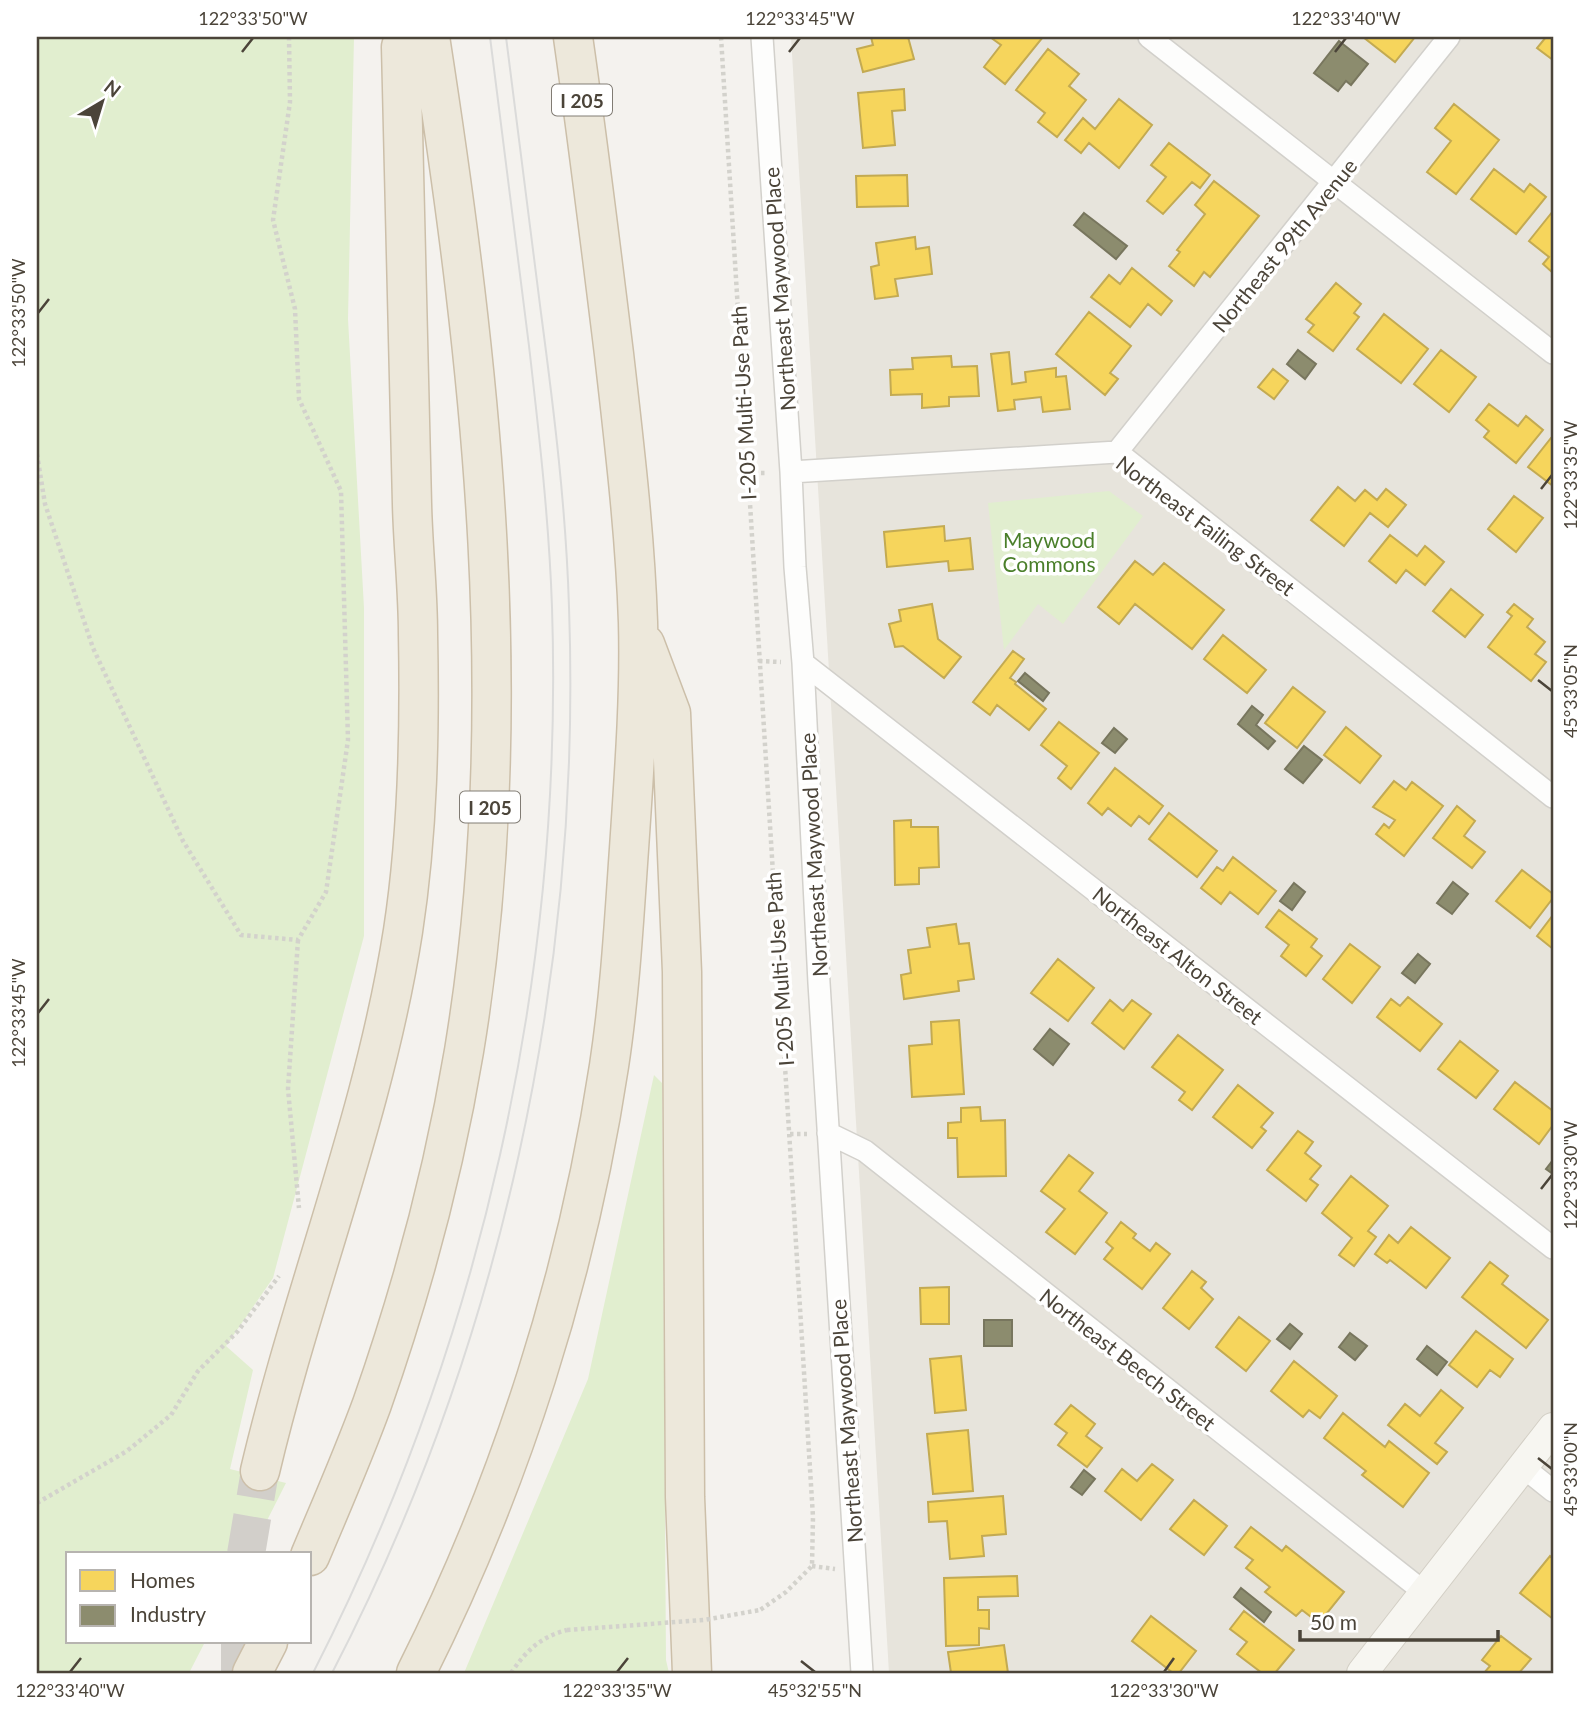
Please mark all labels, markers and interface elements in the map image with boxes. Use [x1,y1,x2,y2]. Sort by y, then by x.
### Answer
text: 122°33'50"W [198,7,308,29]
text: 122°33'45"W [745,7,855,29]
text: 122°33'40"W [1291,7,1401,29]
north arrow [66,66,136,136]
text: N [100,75,126,102]
road number: I 205 [552,85,612,116]
street label: Northeast 99th Avenue [1206,153,1362,337]
street label: Northeast Maywood Place [758,166,800,412]
text: 122°33'50"W [7,258,29,368]
street label: I-205 Multi-Use Path [725,305,761,501]
text: 122°33'35"W [1559,420,1581,530]
street label: Northeast Failing Street [1112,450,1301,601]
park label: Maywood Commons [1003,527,1096,576]
text: 45°33'05"N [1559,644,1581,738]
street label: Northeast Maywood Place [794,732,832,978]
road number: I 205 [460,792,520,822]
street label: I-205 Multi-Use Path [760,871,798,1067]
street label: Northeast Alton Street [1088,881,1268,1029]
text: 122°33'45"W [7,958,29,1068]
text: 122°33'30"W [1559,1120,1581,1230]
street label: Northeast Beech Street [1035,1283,1221,1436]
street label: Northeast Maywood Place [825,1298,867,1544]
text: 45°33'00"N [1559,1422,1581,1516]
legend [66,1552,312,1644]
text: Homes [130,1567,195,1592]
scale bar [1300,1598,1497,1642]
text: Industry [130,1601,206,1626]
text: 50 m [1310,1609,1357,1634]
text: 122°33'40"W [15,1679,125,1701]
text: 122°33'35"W [562,1679,672,1701]
text: 45°32'55"N [768,1679,862,1701]
text: 122°33'30"W [1109,1679,1219,1701]

